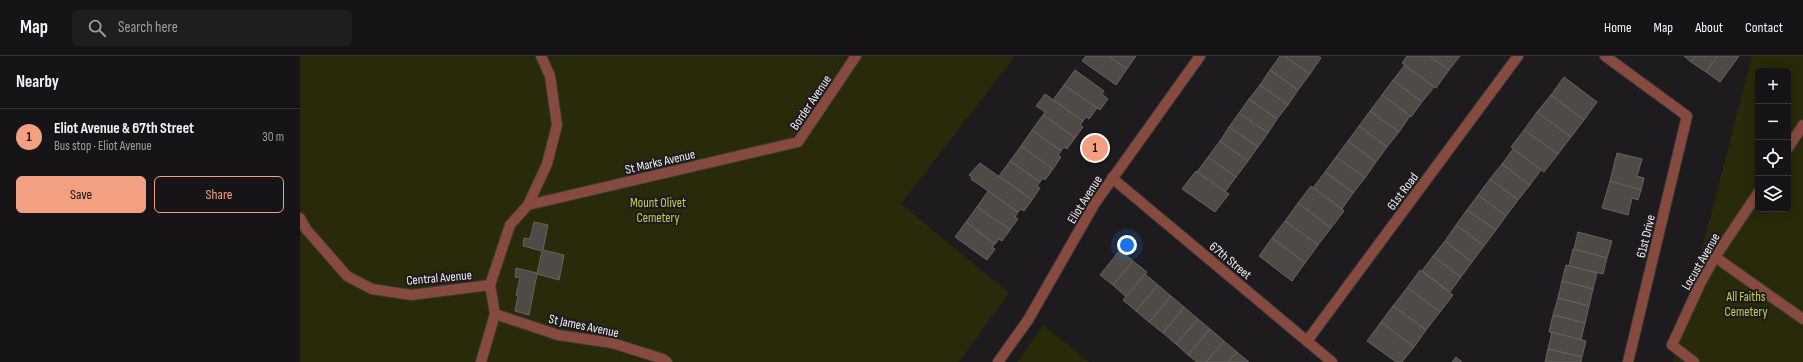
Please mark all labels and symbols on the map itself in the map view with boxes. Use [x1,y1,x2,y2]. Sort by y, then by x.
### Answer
street label: Border Avenue [787,72,835,133]
pin: 1 [1082,133,1108,163]
street label: St Marks Avenue [624,146,697,178]
street label: 61st Road [1384,170,1422,213]
street label: Eliot Avenue [1064,173,1106,227]
park label: Mount Olivet Cemetery [630,195,686,226]
street label: 61st Drive [1633,213,1659,259]
street label: Locust Avenue [1678,230,1724,293]
your location [1117,235,1137,255]
street label: 67th Street [1206,239,1255,283]
street label: Central Avenue [406,267,473,289]
park label: All Faiths Cemetery [1725,289,1767,320]
street label: St James Avenue [547,311,620,341]

